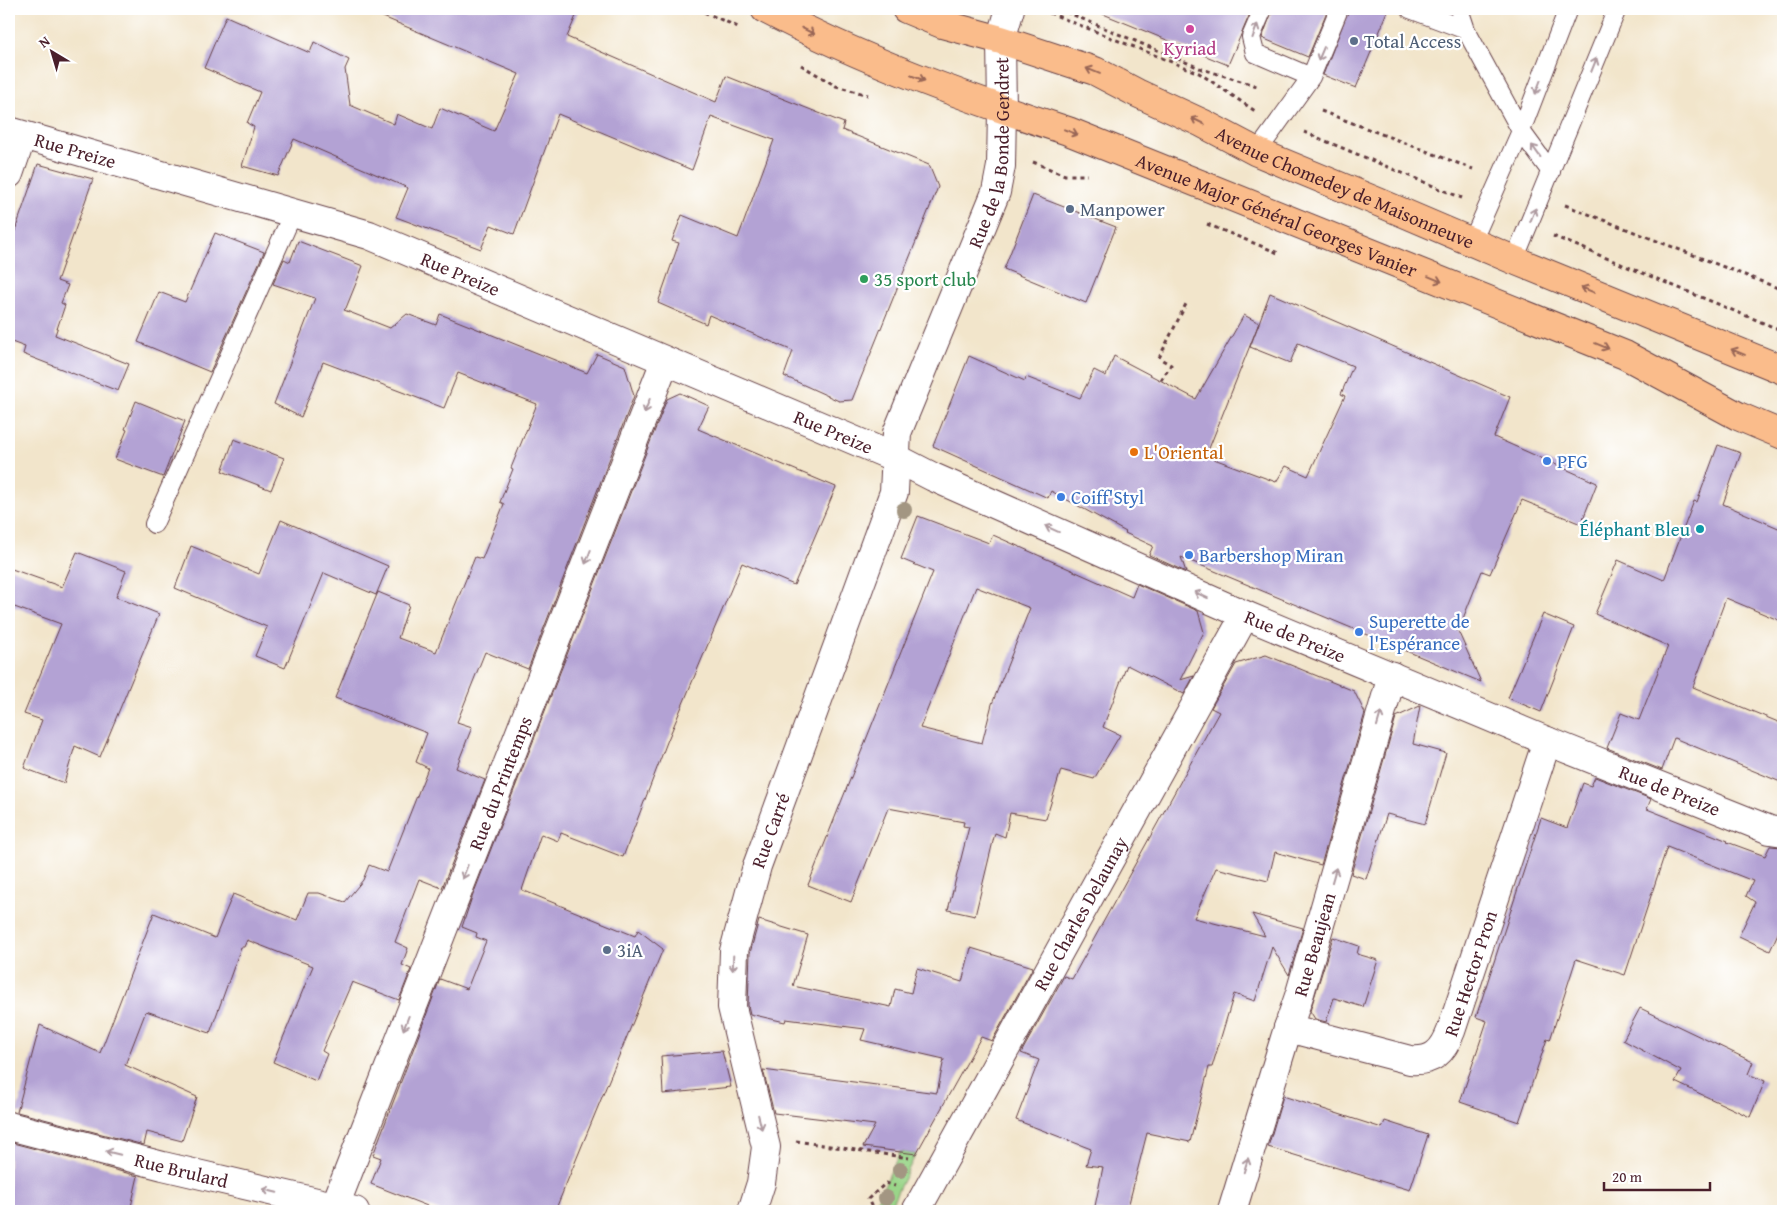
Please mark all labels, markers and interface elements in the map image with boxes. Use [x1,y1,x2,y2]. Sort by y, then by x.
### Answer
marker: Kyriad [1184,23,1196,35]
one-way arrow [1250,23,1260,39]
one-way arrow [800,27,815,36]
place label: Total Access [1364,27,1461,55]
north arrow [28,28,78,78]
text: N [34,31,54,53]
place label: Kyriad [1164,34,1217,62]
marker: Total Access [1348,35,1360,47]
one-way arrow [1315,46,1325,61]
street label: Rue de la Bonde Gendret [961,57,1016,252]
one-way arrow [1590,58,1600,73]
one-way arrow [1086,66,1101,75]
one-way arrow [910,74,925,83]
one-way arrow [1532,79,1542,94]
one-way arrow [1191,116,1206,125]
street label: Avenue Chomedey de Maisonneuve [1211,119,1479,255]
street label: Rue Preize [31,125,119,175]
one-way arrow [1063,128,1078,137]
one-way arrow [1531,144,1541,158]
street label: Avenue Major Général Georges Vanier [1132,146,1422,284]
place label: Manpower [1080,195,1165,223]
marker: Manpower [1064,203,1076,215]
one-way arrow [1530,208,1539,223]
street label: Rue Preize [416,245,504,303]
place label: 35 sport club [874,265,976,293]
marker: 35 sport club [858,273,870,285]
one-way arrow [1427,275,1442,284]
one-way arrow [1581,285,1596,295]
one-way arrow [1594,342,1609,351]
one-way arrow [1731,346,1746,356]
one-way arrow [642,398,652,413]
street label: Rue Preize [789,402,877,461]
place label: L'Oriental [1144,438,1223,466]
marker: L'Oriental [1128,446,1140,458]
place label: PFG [1557,447,1588,475]
marker: PFG [1541,455,1553,467]
place label: Coiff'Styl [1071,483,1144,511]
marker: Coiff'Styl [1055,491,1067,503]
place label: Éléphant Bleu [1579,515,1691,543]
marker: Éléphant Bleu [1694,523,1706,535]
one-way arrow [1045,524,1060,534]
place label: Barbershop Miran [1199,541,1344,569]
one-way arrow [583,549,592,564]
marker: Barbershop Miran [1183,549,1195,561]
one-way arrow [1194,589,1209,599]
street label: Rue de Preize [1240,602,1350,669]
place label: Superette de l'Espérance [1369,607,1470,657]
marker: Superette de l'Espérance [1353,626,1365,638]
one-way arrow [1374,711,1384,727]
street label: Rue du Printemps [461,712,539,854]
street label: Rue de Preize [1615,757,1725,823]
street label: Rue Carré [743,789,797,872]
street label: Rue Charles Delaunay [1026,831,1134,996]
one-way arrow [460,864,469,879]
one-way arrow [1330,868,1339,884]
street label: Rue Beaujean [1286,889,1343,1000]
street label: Rue Hector Pron [1436,907,1504,1040]
place label: 3iA [617,936,643,964]
marker: 3iA [601,944,613,956]
one-way arrow [729,954,738,970]
one-way arrow [401,1015,410,1030]
one-way arrow [756,1113,765,1129]
street label: Rue Brulard [132,1145,232,1195]
one-way arrow [105,1147,121,1157]
one-way arrow [1242,1157,1252,1173]
scale bar [1604,1160,1711,1192]
text: 20 m [1612,1166,1643,1187]
one-way arrow [263,1186,279,1195]

